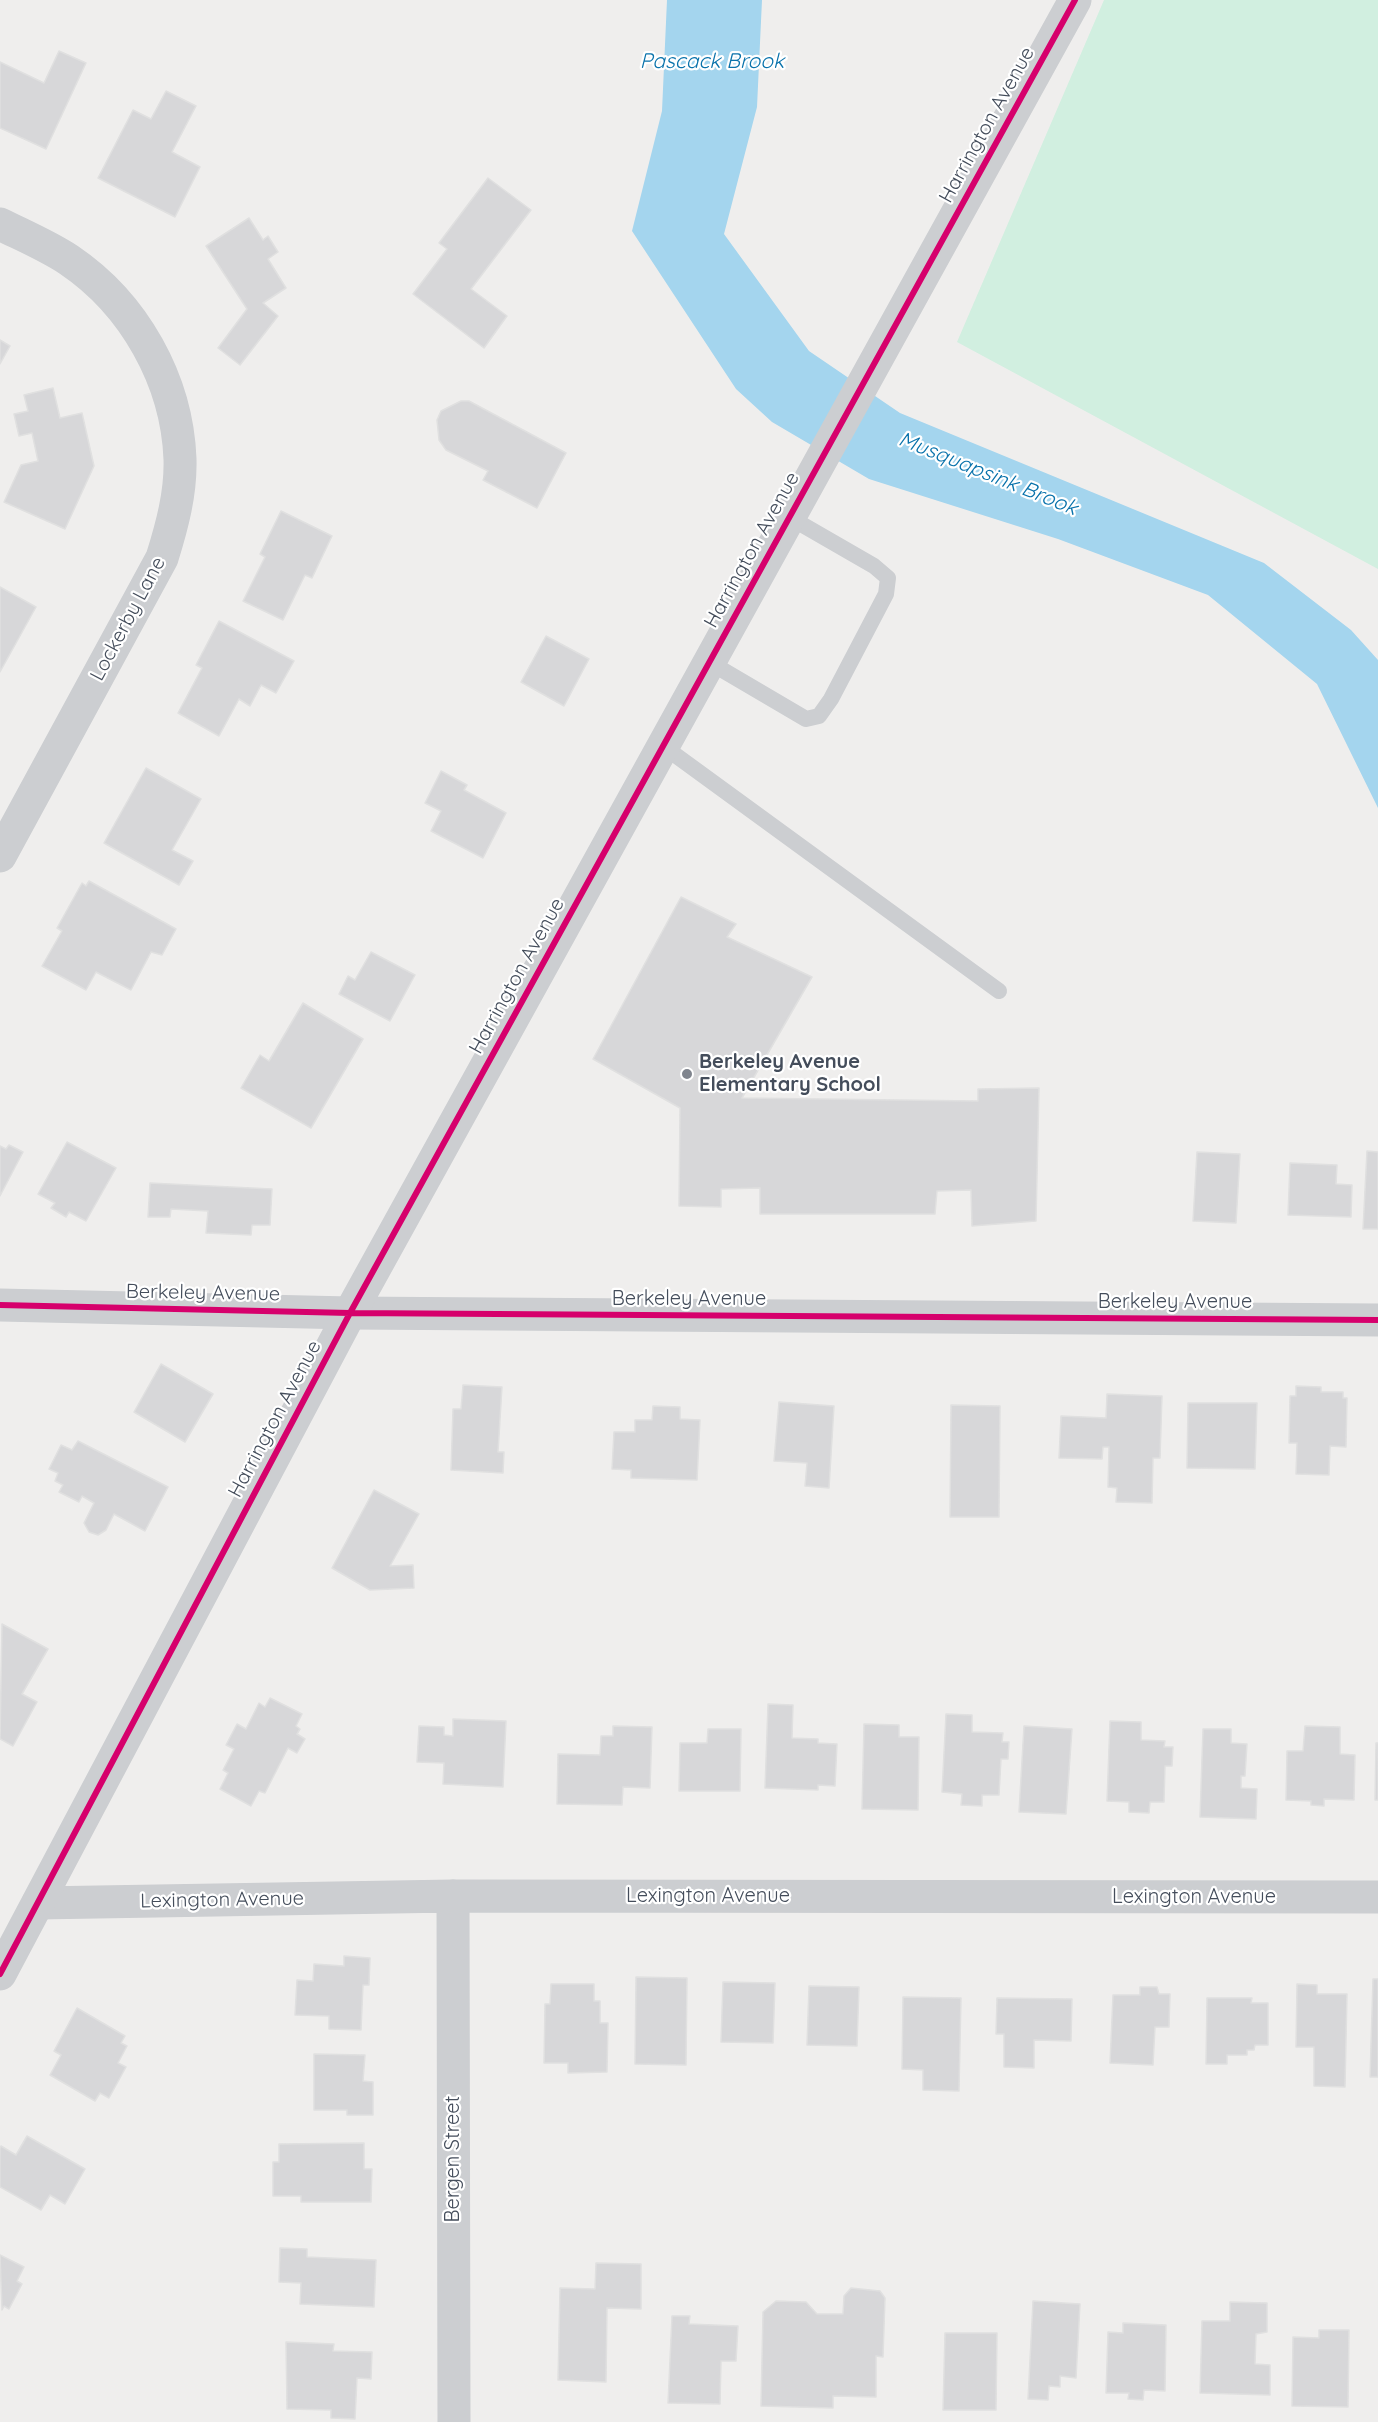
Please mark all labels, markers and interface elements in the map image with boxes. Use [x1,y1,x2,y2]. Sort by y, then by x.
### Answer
street label: Harrington Avenue [934,43,1040,207]
water label: Pascack Brook [640,49,784,75]
water label: Musquapsink Brook [895,427,1081,521]
street label: Harrington Avenue [699,468,805,632]
street label: Lockerby Lane [85,553,171,685]
street label: Harrington Avenue [464,894,570,1058]
place label: Berkeley Avenue Elementary School [699,1050,881,1097]
marker: Berkeley Avenue Elementary School [680,1067,694,1081]
street label: Berkeley Avenue [126,1280,280,1306]
street label: Berkeley Avenue [612,1287,766,1311]
street label: Berkeley Avenue [1098,1290,1252,1314]
street label: Harrington Avenue [223,1336,327,1502]
street label: Lexington Avenue [626,1884,790,1908]
street label: Lexington Avenue [1112,1885,1276,1909]
street label: Lexington Avenue [140,1887,304,1913]
street label: Bergen Street [441,2096,465,2222]

